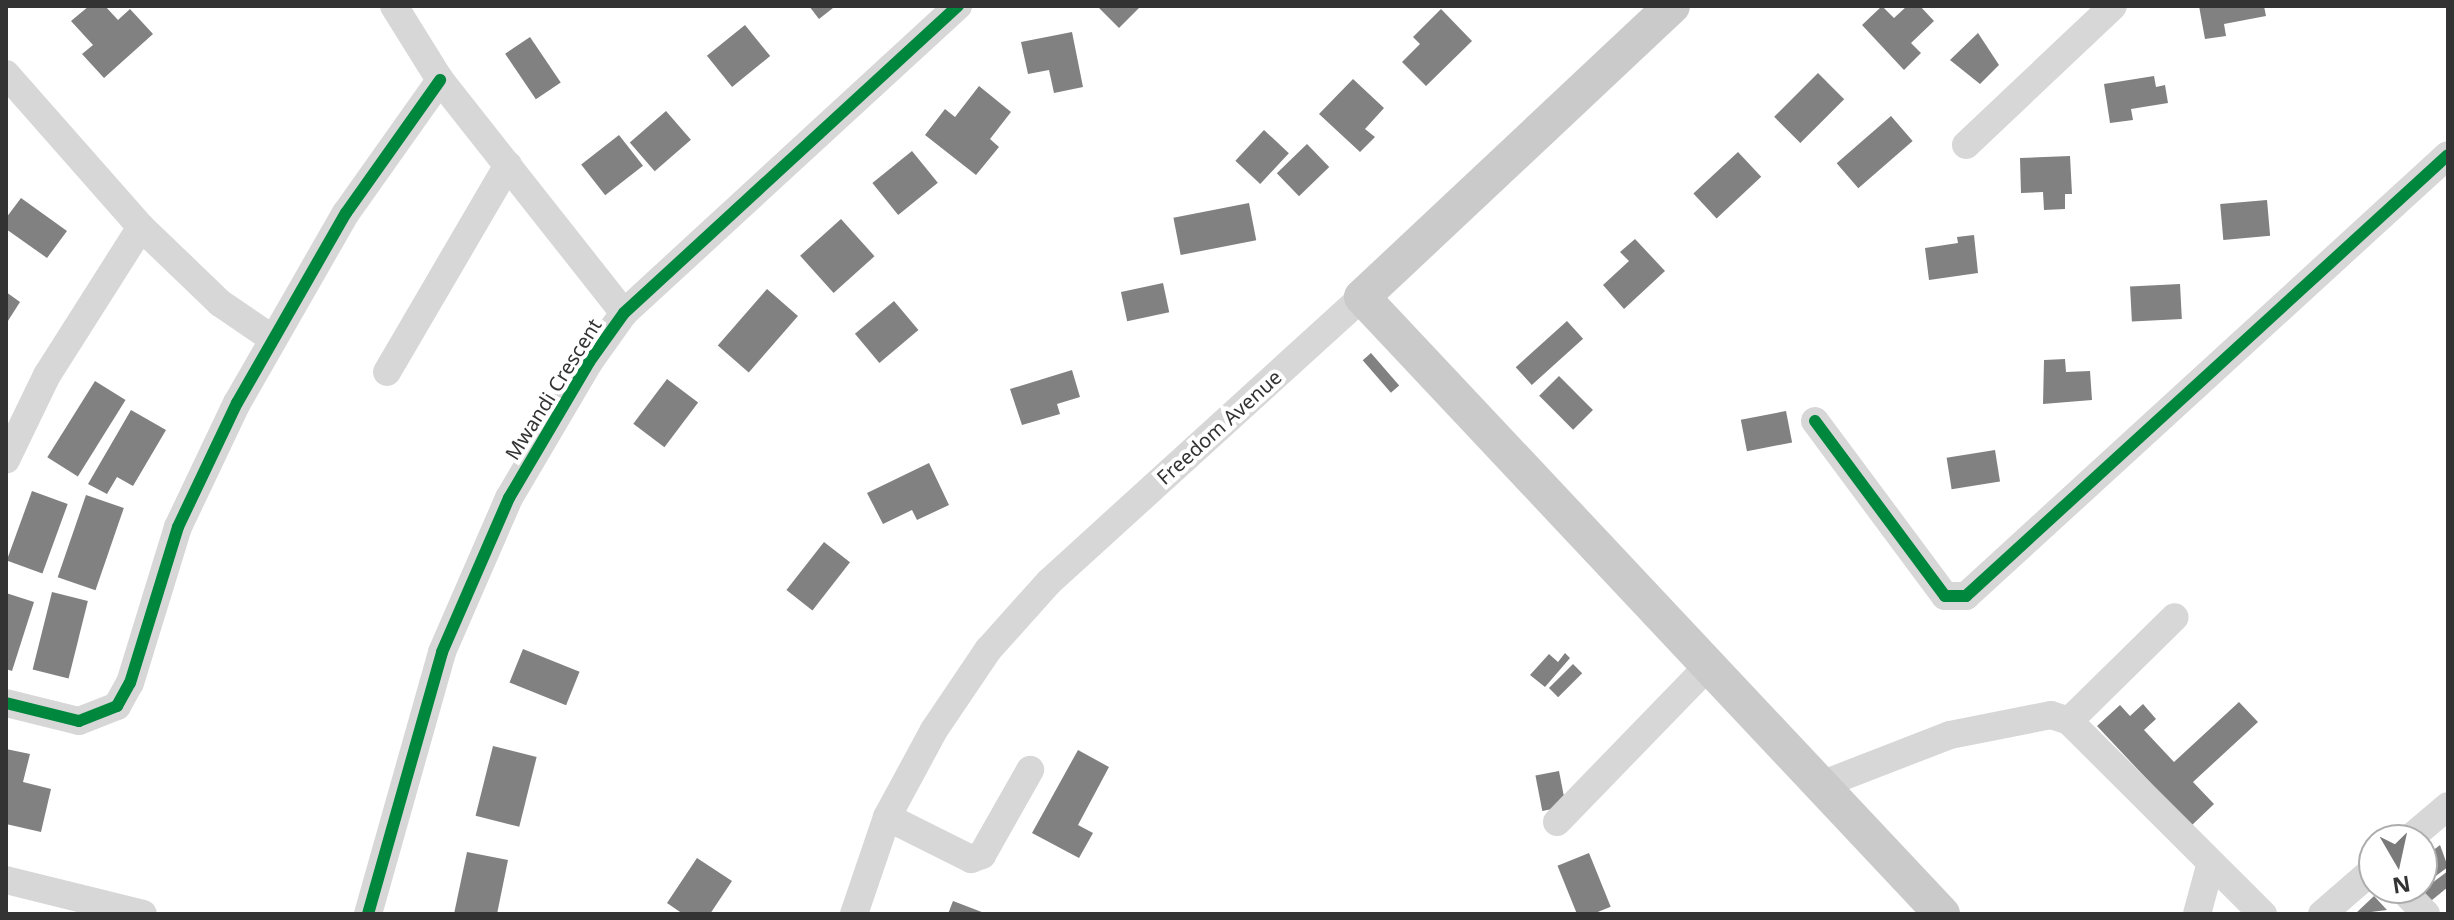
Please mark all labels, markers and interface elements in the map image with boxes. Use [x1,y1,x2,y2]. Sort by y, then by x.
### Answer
street label: Mwandi Crescent [500,314,606,464]
street label: Freedom Avenue [1152,365,1286,489]
north arrow [2358,824,2438,904]
text: N [2390,870,2413,902]

